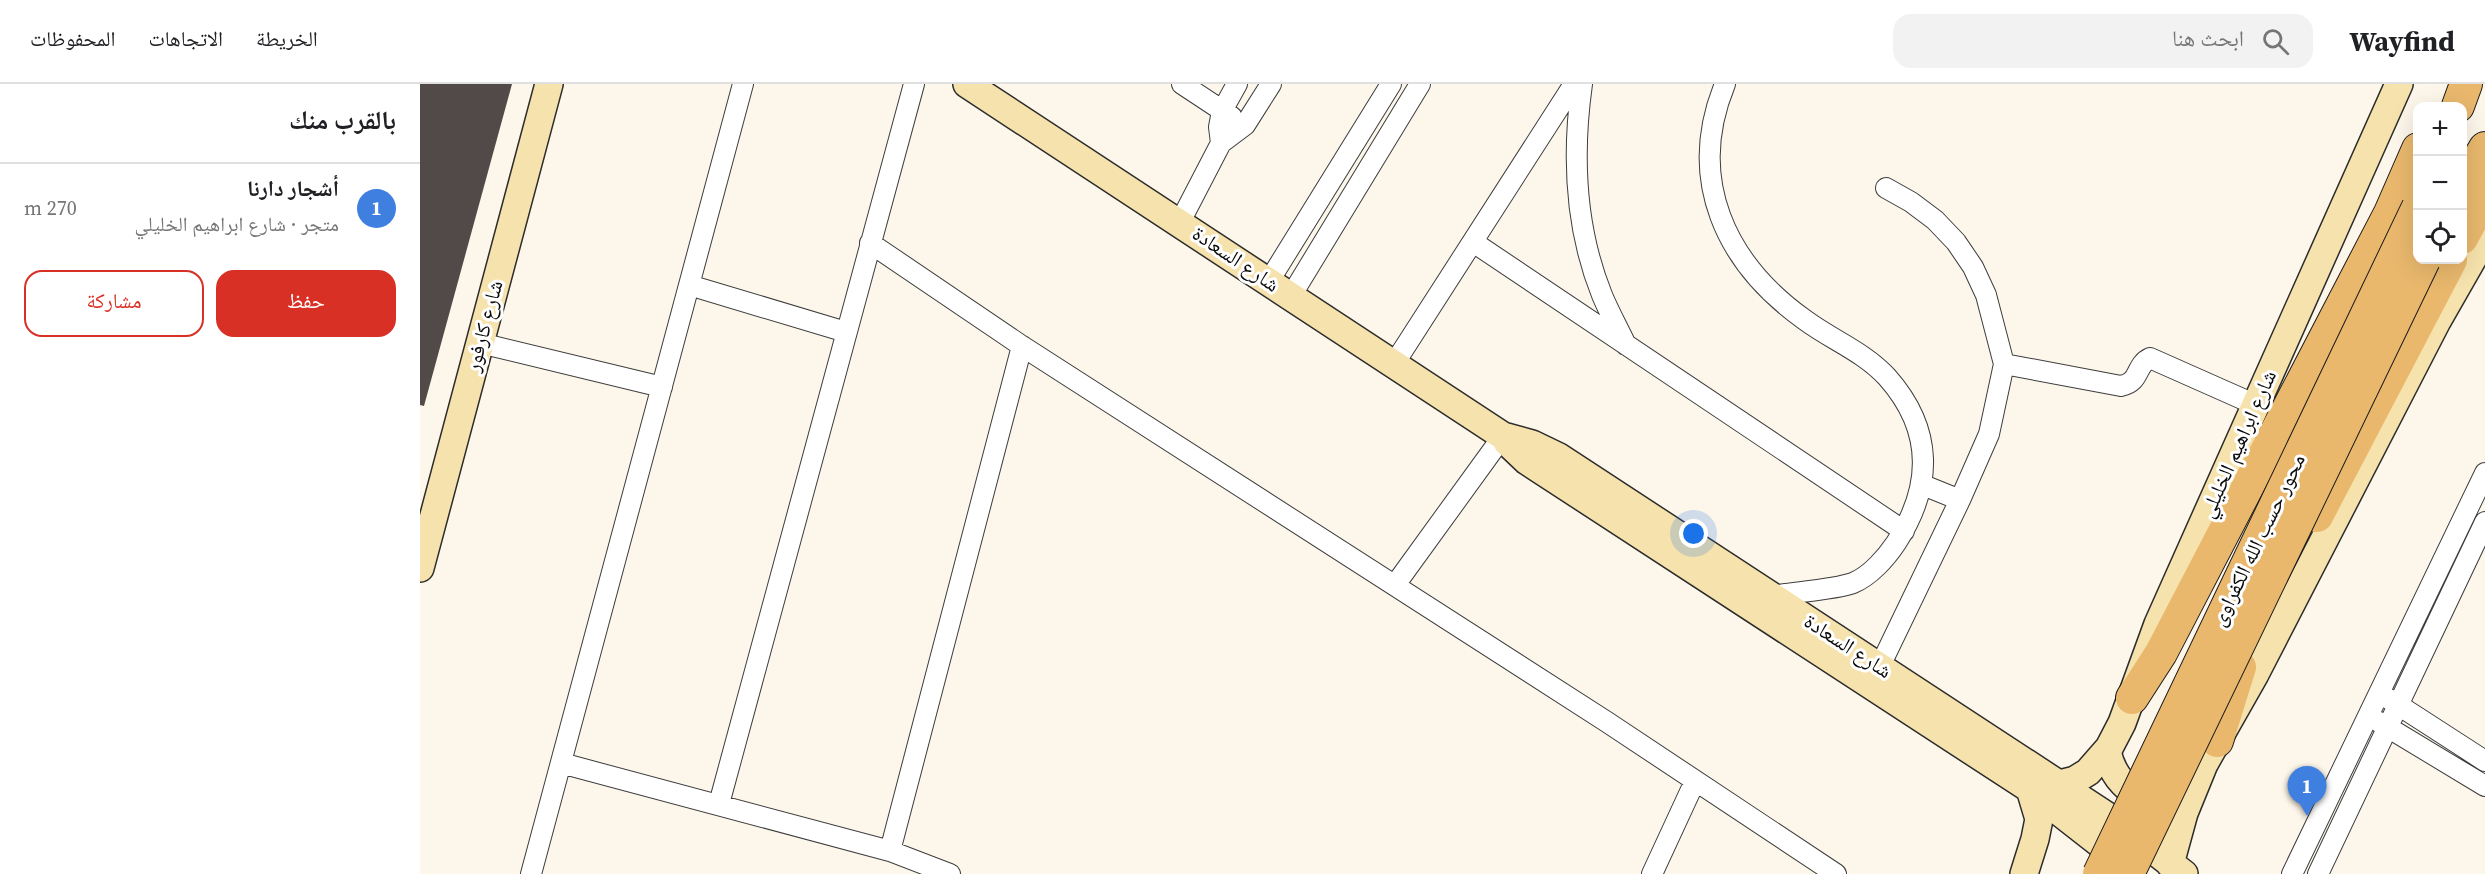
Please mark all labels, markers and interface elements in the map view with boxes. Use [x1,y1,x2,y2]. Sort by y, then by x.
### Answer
search box [1893,14,2313,68]
text: Wayfind [2349,22,2455,60]
text: ابحث هنا [2172,23,2244,53]
text: المحفوظات [30,24,115,53]
text: الاتجاهات [148,24,223,53]
text: الخريطة [256,24,318,53]
icon: search [2259,25,2292,58]
text: بالقرب منك [289,102,396,138]
map controls [2413,102,2467,264]
button: + [2413,102,2467,156]
button: − [2413,156,2467,210]
text: أشجار دارنا [247,173,339,203]
text: 270 m [24,194,77,222]
text: 1 [371,194,382,222]
text: متجر · شارع ابراهيم الخليلي [135,210,339,238]
button: locate [2413,210,2467,264]
street label: شارع السعادة [1187,219,1286,298]
button: مشاركة [24,270,204,337]
button: حفظ [216,270,396,337]
street label: شارع كارفور [457,277,510,376]
street label: شارع ابراهيم الخليلي [2192,365,2285,523]
street label: محور حسب الله الكفراوى [2203,449,2312,631]
your location [1679,519,1708,548]
street label: شارع السعادة [1799,606,1898,685]
pin: 1 [2288,766,2326,816]

